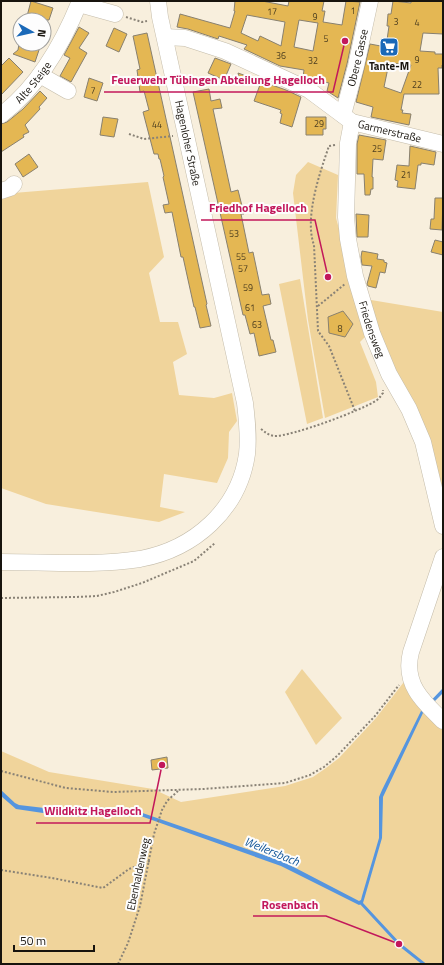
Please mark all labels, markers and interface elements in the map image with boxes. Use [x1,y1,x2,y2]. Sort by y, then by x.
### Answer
house number: 1 [350,4,356,17]
house number: 17 [267,5,277,18]
house number: 9 [312,10,318,23]
north arrow [12,12,52,52]
house number: 3 [393,15,399,28]
house number: 4 [414,16,420,29]
street label: Obere Gasse [343,27,372,88]
text: N [33,29,50,38]
house number: 5 [323,32,329,45]
supermarket icon: Tante-M [378,36,400,58]
house number: 36 [276,49,286,62]
house number: 9 [414,53,420,66]
house number: 32 [308,54,318,67]
street label: Alte Steige [11,58,55,107]
place label: Tante-M [369,58,409,74]
callout: Feuerwehr Tübingen Abteilung Hagelloch [104,68,333,92]
text: Feuerwehr Tübingen Abteilung Hagelloch [111,70,325,89]
house number: 22 [412,78,422,91]
house number: 7 [90,84,96,97]
street label: Hagenloher Straße [171,99,205,188]
street label: Garmerstraße [356,116,423,147]
house number: 29 [314,117,324,130]
house number: 44 [152,118,162,131]
house number: 25 [372,142,382,155]
house number: 21 [401,168,411,181]
callout: Friedhof Hagelloch [201,196,315,220]
text: Friedhof Hagelloch [209,198,307,217]
house number: 53 [229,227,239,240]
house number: 55 [236,250,246,263]
house number: 57 [238,262,248,275]
house number: 59 [243,281,253,294]
street label: Friedensweg [355,299,389,360]
house number: 61 [245,301,255,314]
house number: 63 [252,318,262,331]
house number: 8 [337,322,343,335]
callout: Wildkitz Hagelloch [36,799,150,823]
text: Wildkitz Hagelloch [44,801,142,820]
water label: Weilersbach [242,831,303,871]
street label: Ebenhaldenweg [122,836,154,912]
callout: Rosenbach [253,892,326,916]
text: Rosenbach [262,895,318,914]
scale bar [14,927,94,953]
text: 50 m [20,931,46,950]

